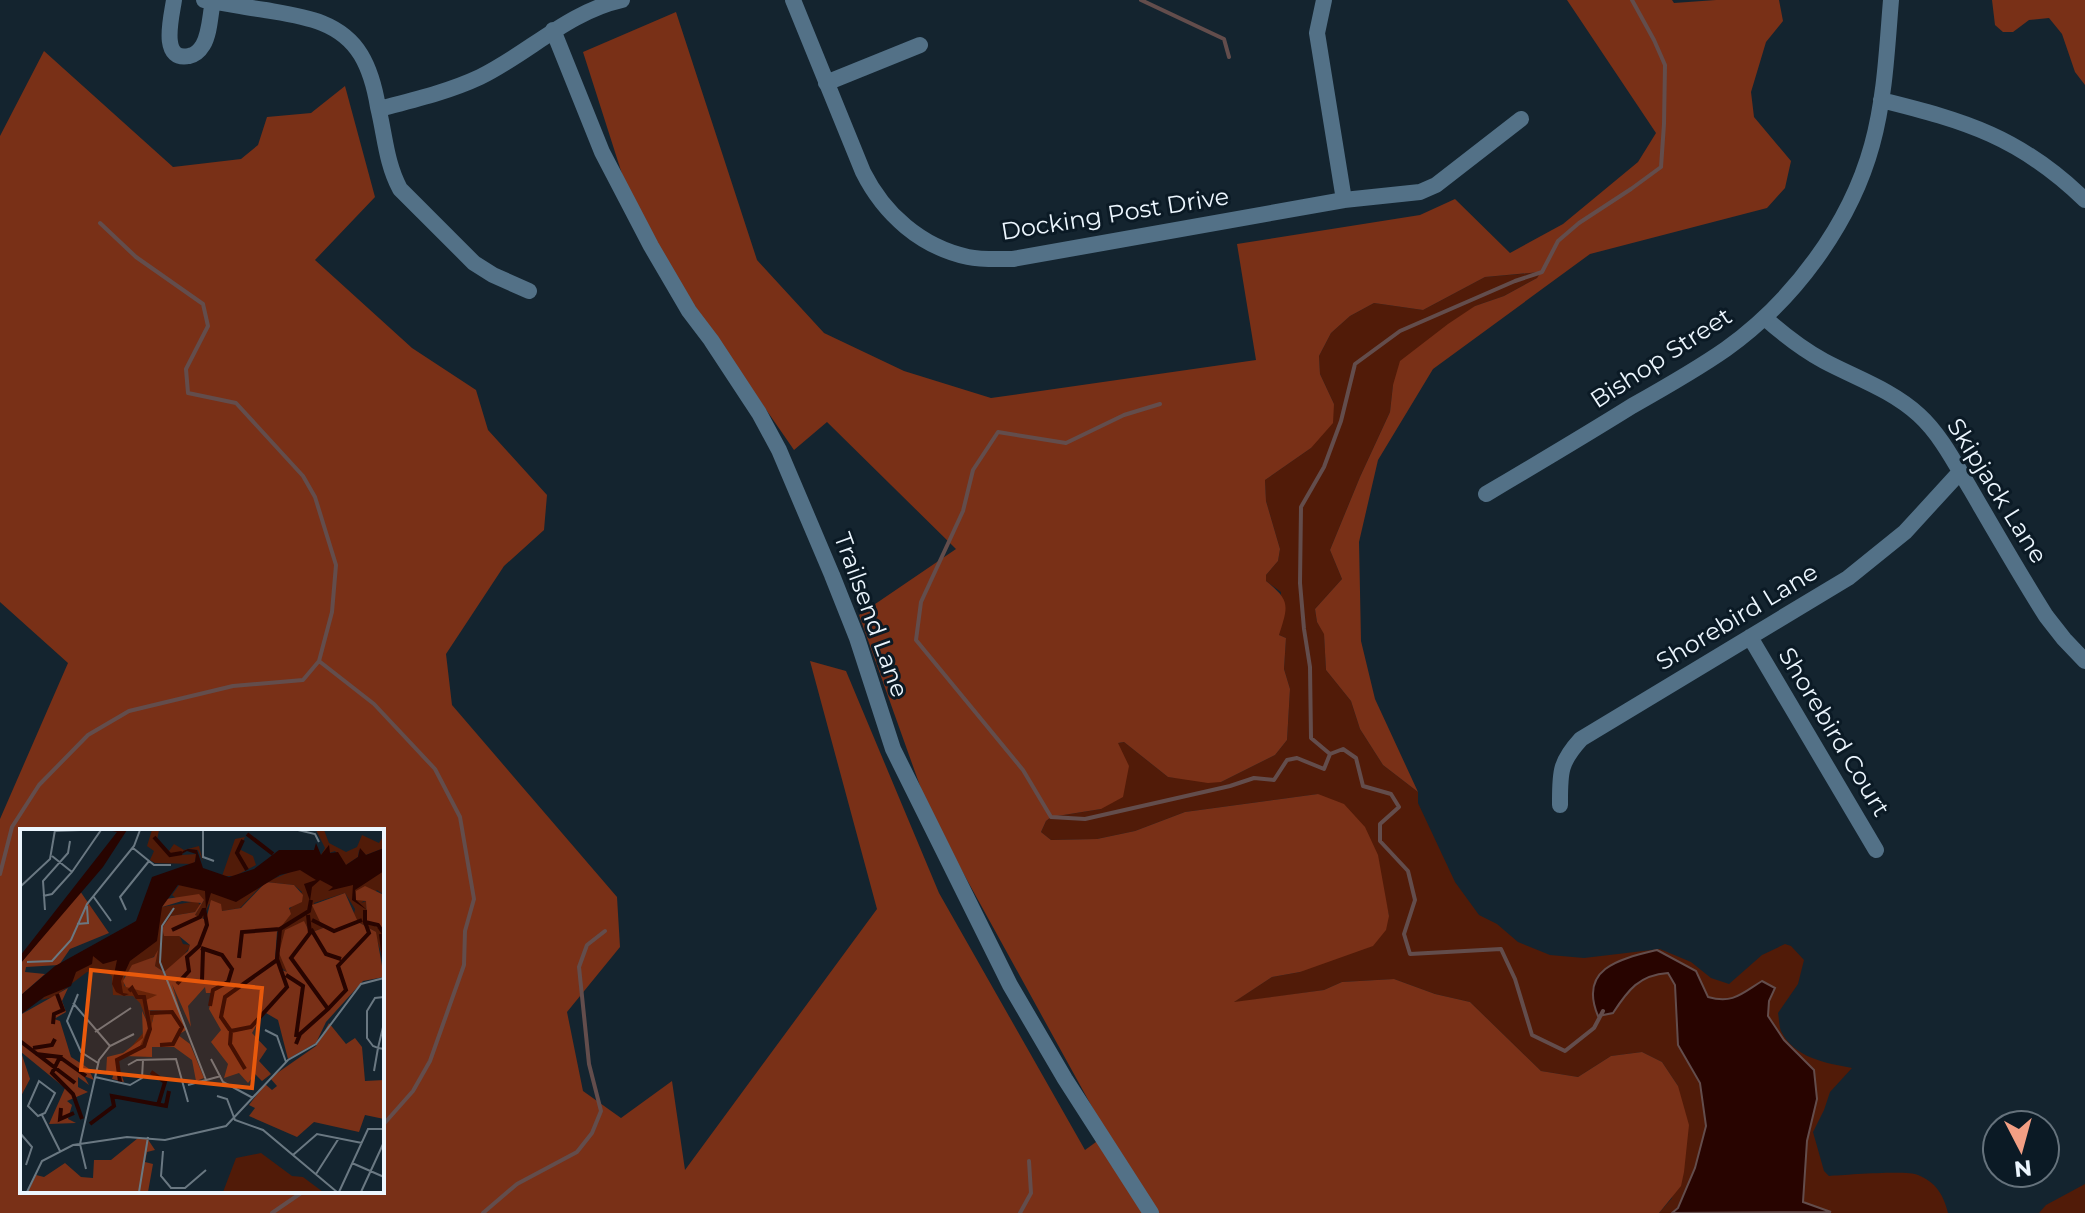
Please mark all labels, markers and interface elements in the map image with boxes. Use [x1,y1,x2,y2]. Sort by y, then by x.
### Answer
street label: Docking Post Drive [999,181,1231,246]
street label: Bishop Street [1585,301,1737,414]
street label: Skipjack Lane [1941,413,2054,569]
street label: Trailsend Lane [828,529,915,701]
street label: Shorebird Lane [1651,557,1823,676]
street label: Shorebird Court [1773,642,1896,822]
inset map [20,829,384,1193]
north arrow [1981,1109,2061,1189]
text: N [2013,1154,2033,1183]

